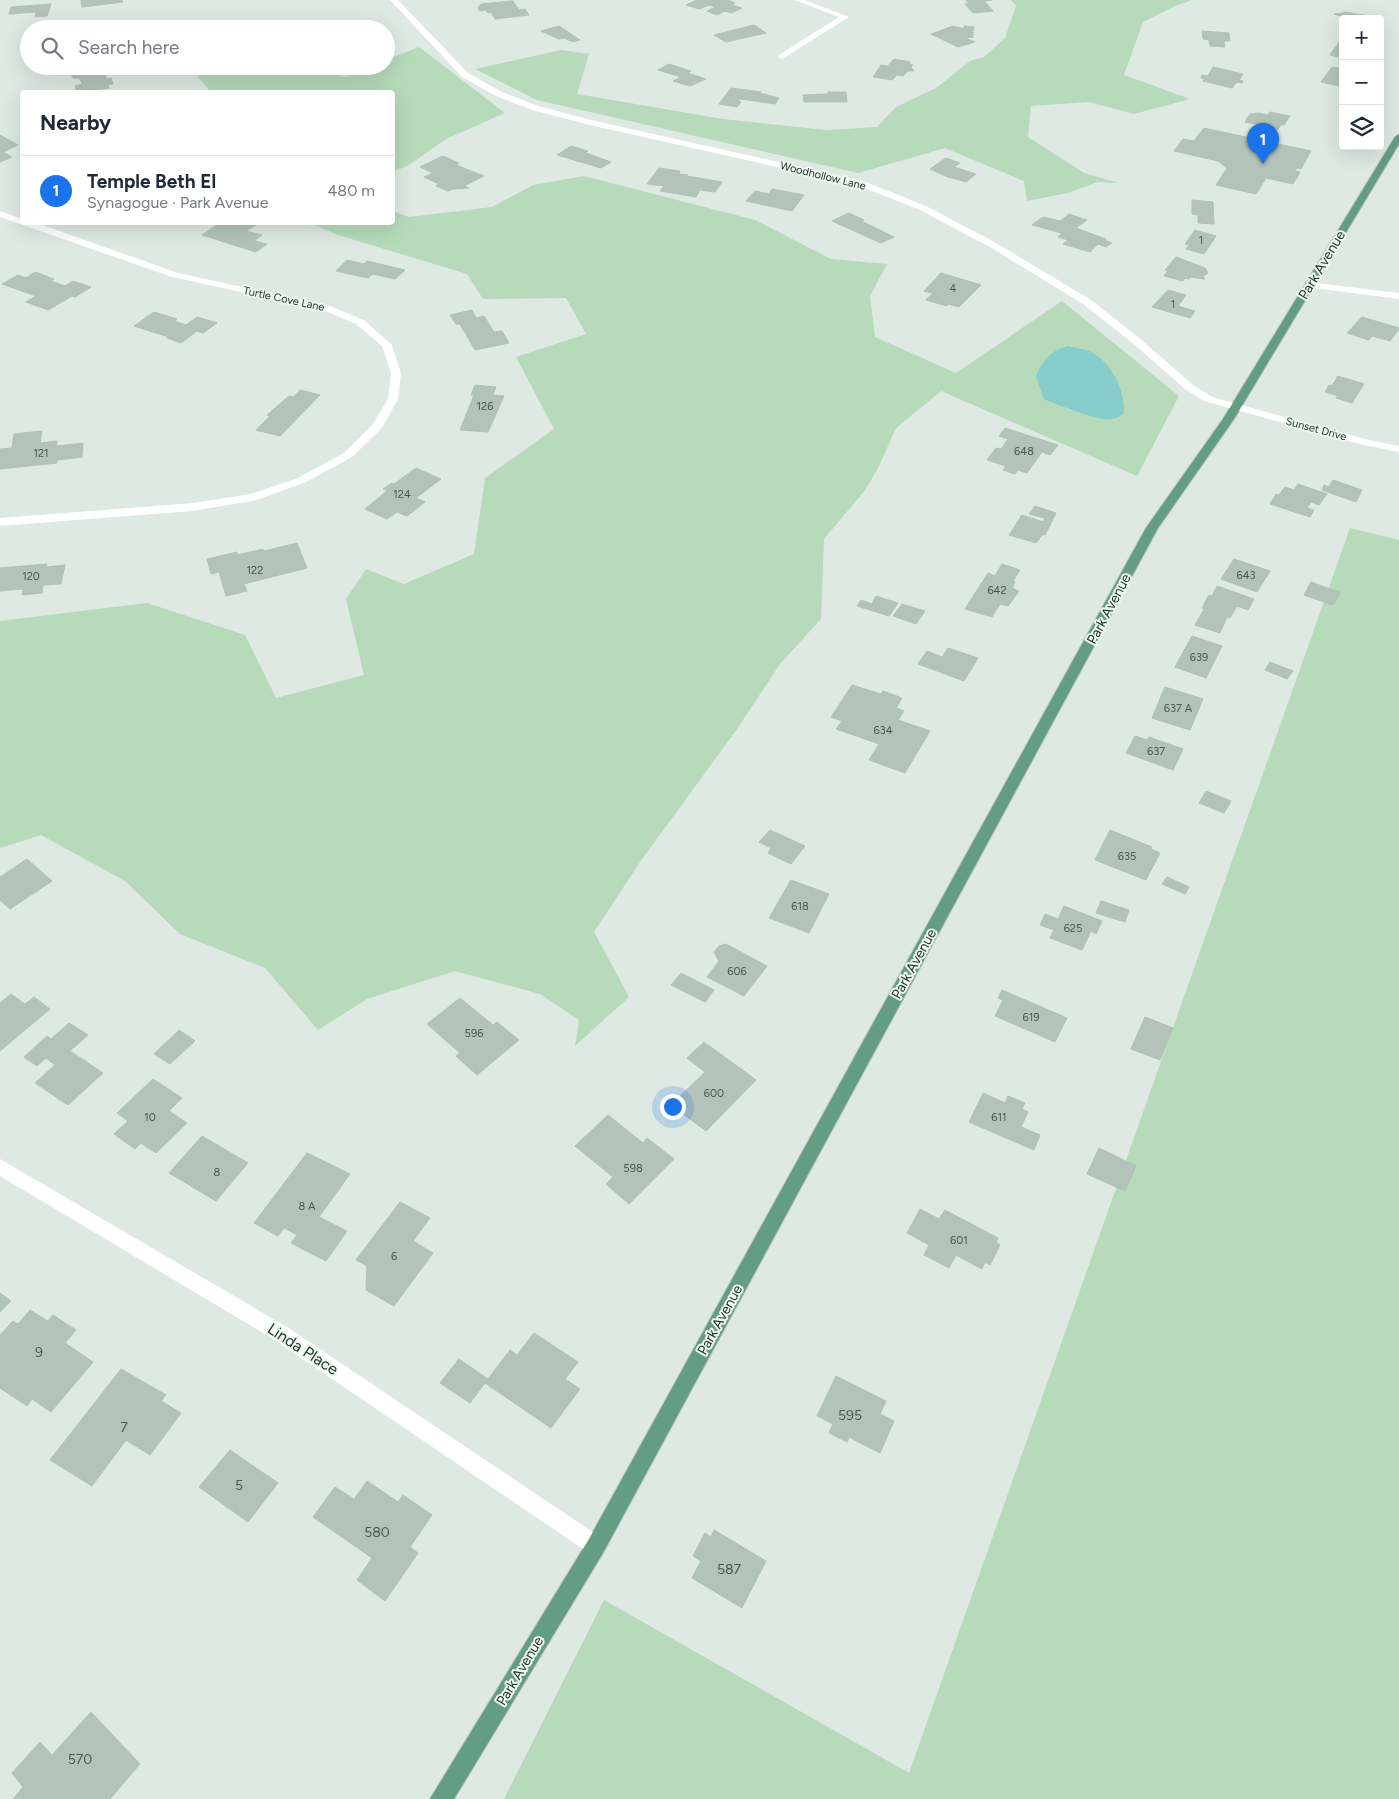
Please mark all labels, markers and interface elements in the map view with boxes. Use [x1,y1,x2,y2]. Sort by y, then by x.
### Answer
map controls [1339,15,1384,150]
button: + [1339,15,1384,60]
search box [20,20,395,75]
icon: search [38,34,66,62]
text: Search here [78,36,180,59]
button: − [1339,60,1384,105]
button: layers [1339,105,1384,150]
text: Nearby [40,110,111,135]
pin: 1 [1247,123,1279,164]
street label: Woodhollow Lane [779,159,867,193]
text: Temple Beth El [87,170,216,193]
text: 1 [53,181,59,200]
text: 480 m [327,181,375,200]
text: Synagogue · Park Avenue [87,193,269,212]
street label: Park Avenue [1295,227,1349,303]
house number: 1 [1199,234,1203,247]
house number: 4 [950,282,957,295]
street label: Turtle Cove Lane [242,284,326,314]
house number: 1 [1171,298,1175,311]
house number: 126 [477,400,493,413]
street label: Sunset Drive [1284,415,1348,443]
house number: 648 [1014,445,1034,458]
house number: 121 [33,447,49,460]
house number: 124 [393,488,411,501]
house number: 122 [247,564,263,577]
house number: 643 [1236,569,1256,582]
house number: 120 [22,570,40,583]
street label: Park Avenue [1083,571,1135,647]
house number: 642 [987,584,1007,597]
house number: 639 [1190,651,1208,664]
house number: 637 A [1164,702,1193,715]
house number: 634 [873,724,893,737]
house number: 637 [1147,745,1165,758]
house number: 635 [1118,850,1136,863]
house number: 618 [791,900,809,913]
house number: 625 [1064,922,1082,935]
street label: Park Avenue [888,926,940,1002]
house number: 606 [727,965,747,978]
house number: 619 [1023,1011,1040,1024]
house number: 596 [465,1027,483,1040]
house number: 600 [704,1087,724,1100]
your location [660,1094,686,1120]
house number: 10 [144,1111,156,1124]
house number: 611 [991,1111,1007,1124]
house number: 598 [623,1162,643,1175]
house number: 8 [214,1166,221,1179]
house number: 8 A [299,1200,316,1213]
house number: 601 [950,1234,968,1247]
house number: 6 [391,1250,397,1263]
street label: Park Avenue [694,1282,746,1358]
street label: Linda Place [264,1319,342,1379]
house number: 9 [35,1344,43,1361]
house number: 595 [838,1407,862,1424]
house number: 7 [120,1419,128,1436]
house number: 5 [235,1477,243,1494]
house number: 580 [364,1524,390,1541]
house number: 587 [717,1561,742,1578]
street label: Park Avenue [493,1633,547,1709]
house number: 570 [68,1751,92,1768]

